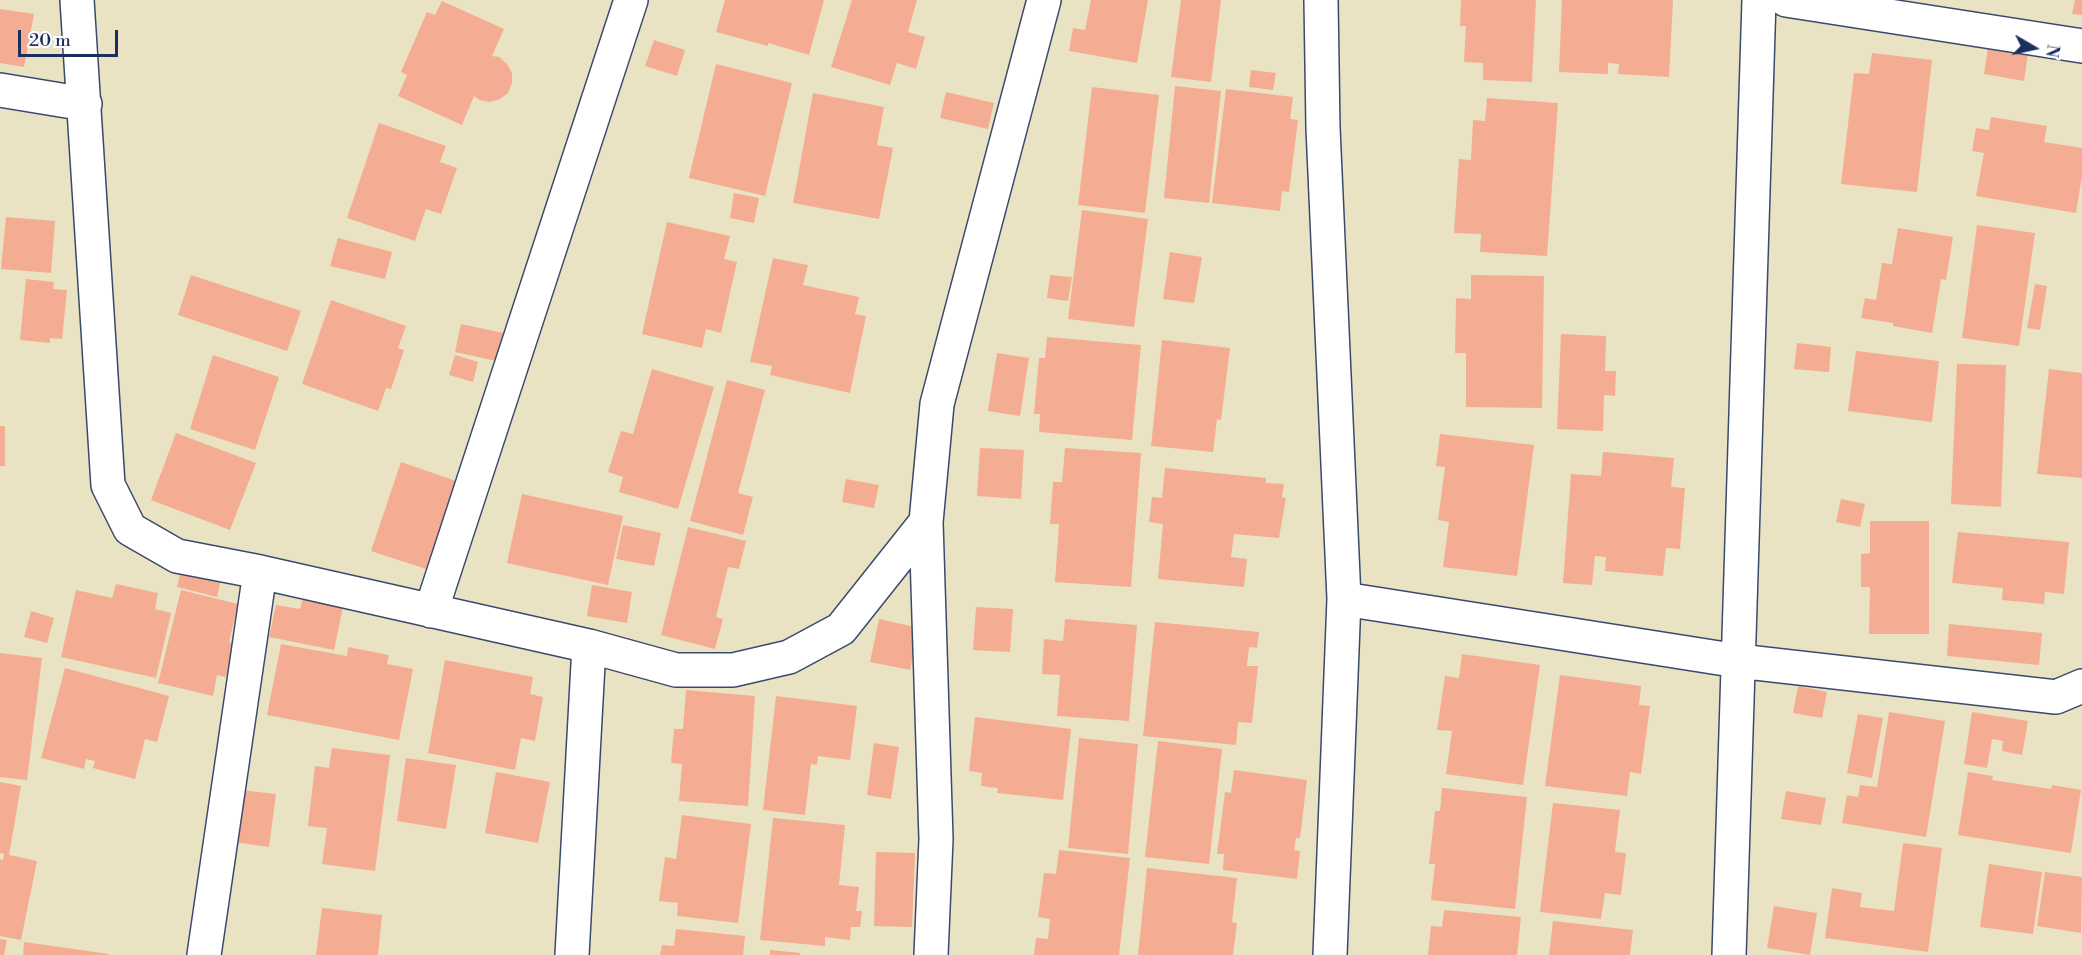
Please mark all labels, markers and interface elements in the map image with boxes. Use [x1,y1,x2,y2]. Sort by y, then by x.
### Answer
scale bar [21,18,122,56]
north arrow [2004,18,2064,78]
text: 20 m [29,29,71,52]
text: N [2041,43,2063,59]

